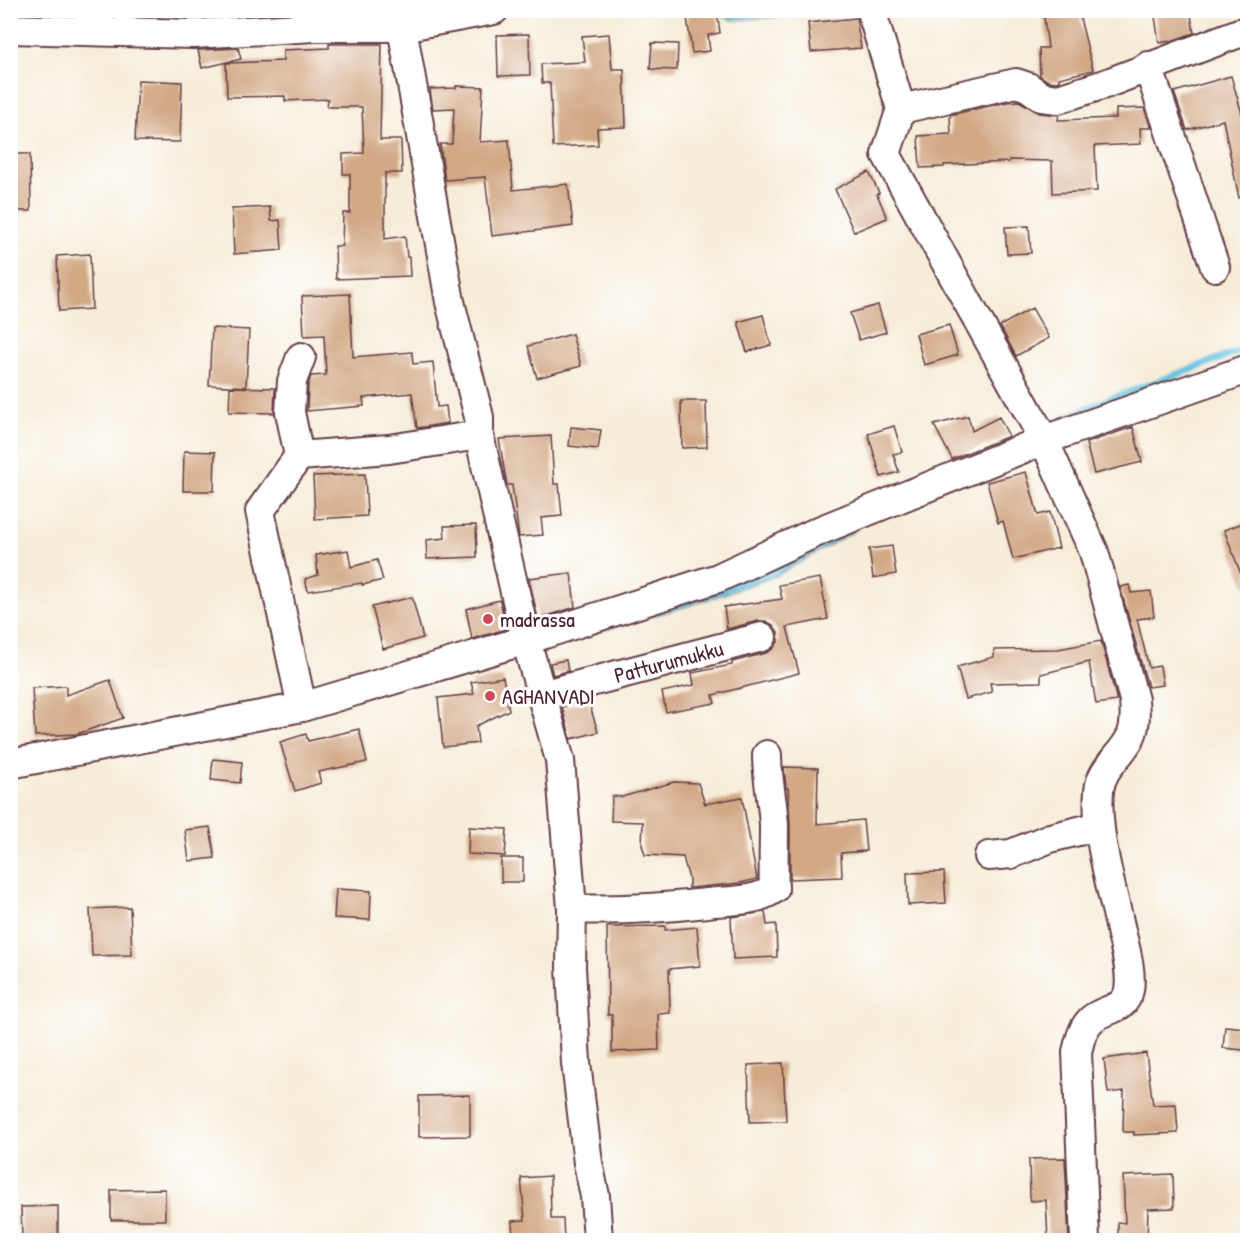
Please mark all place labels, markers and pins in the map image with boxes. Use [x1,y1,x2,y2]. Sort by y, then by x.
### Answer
place label: madrassa [500,604,575,634]
marker: madrassa [481,612,495,626]
place label: AGHANVADI [502,681,595,711]
marker: AGHANVADI [483,689,497,703]

